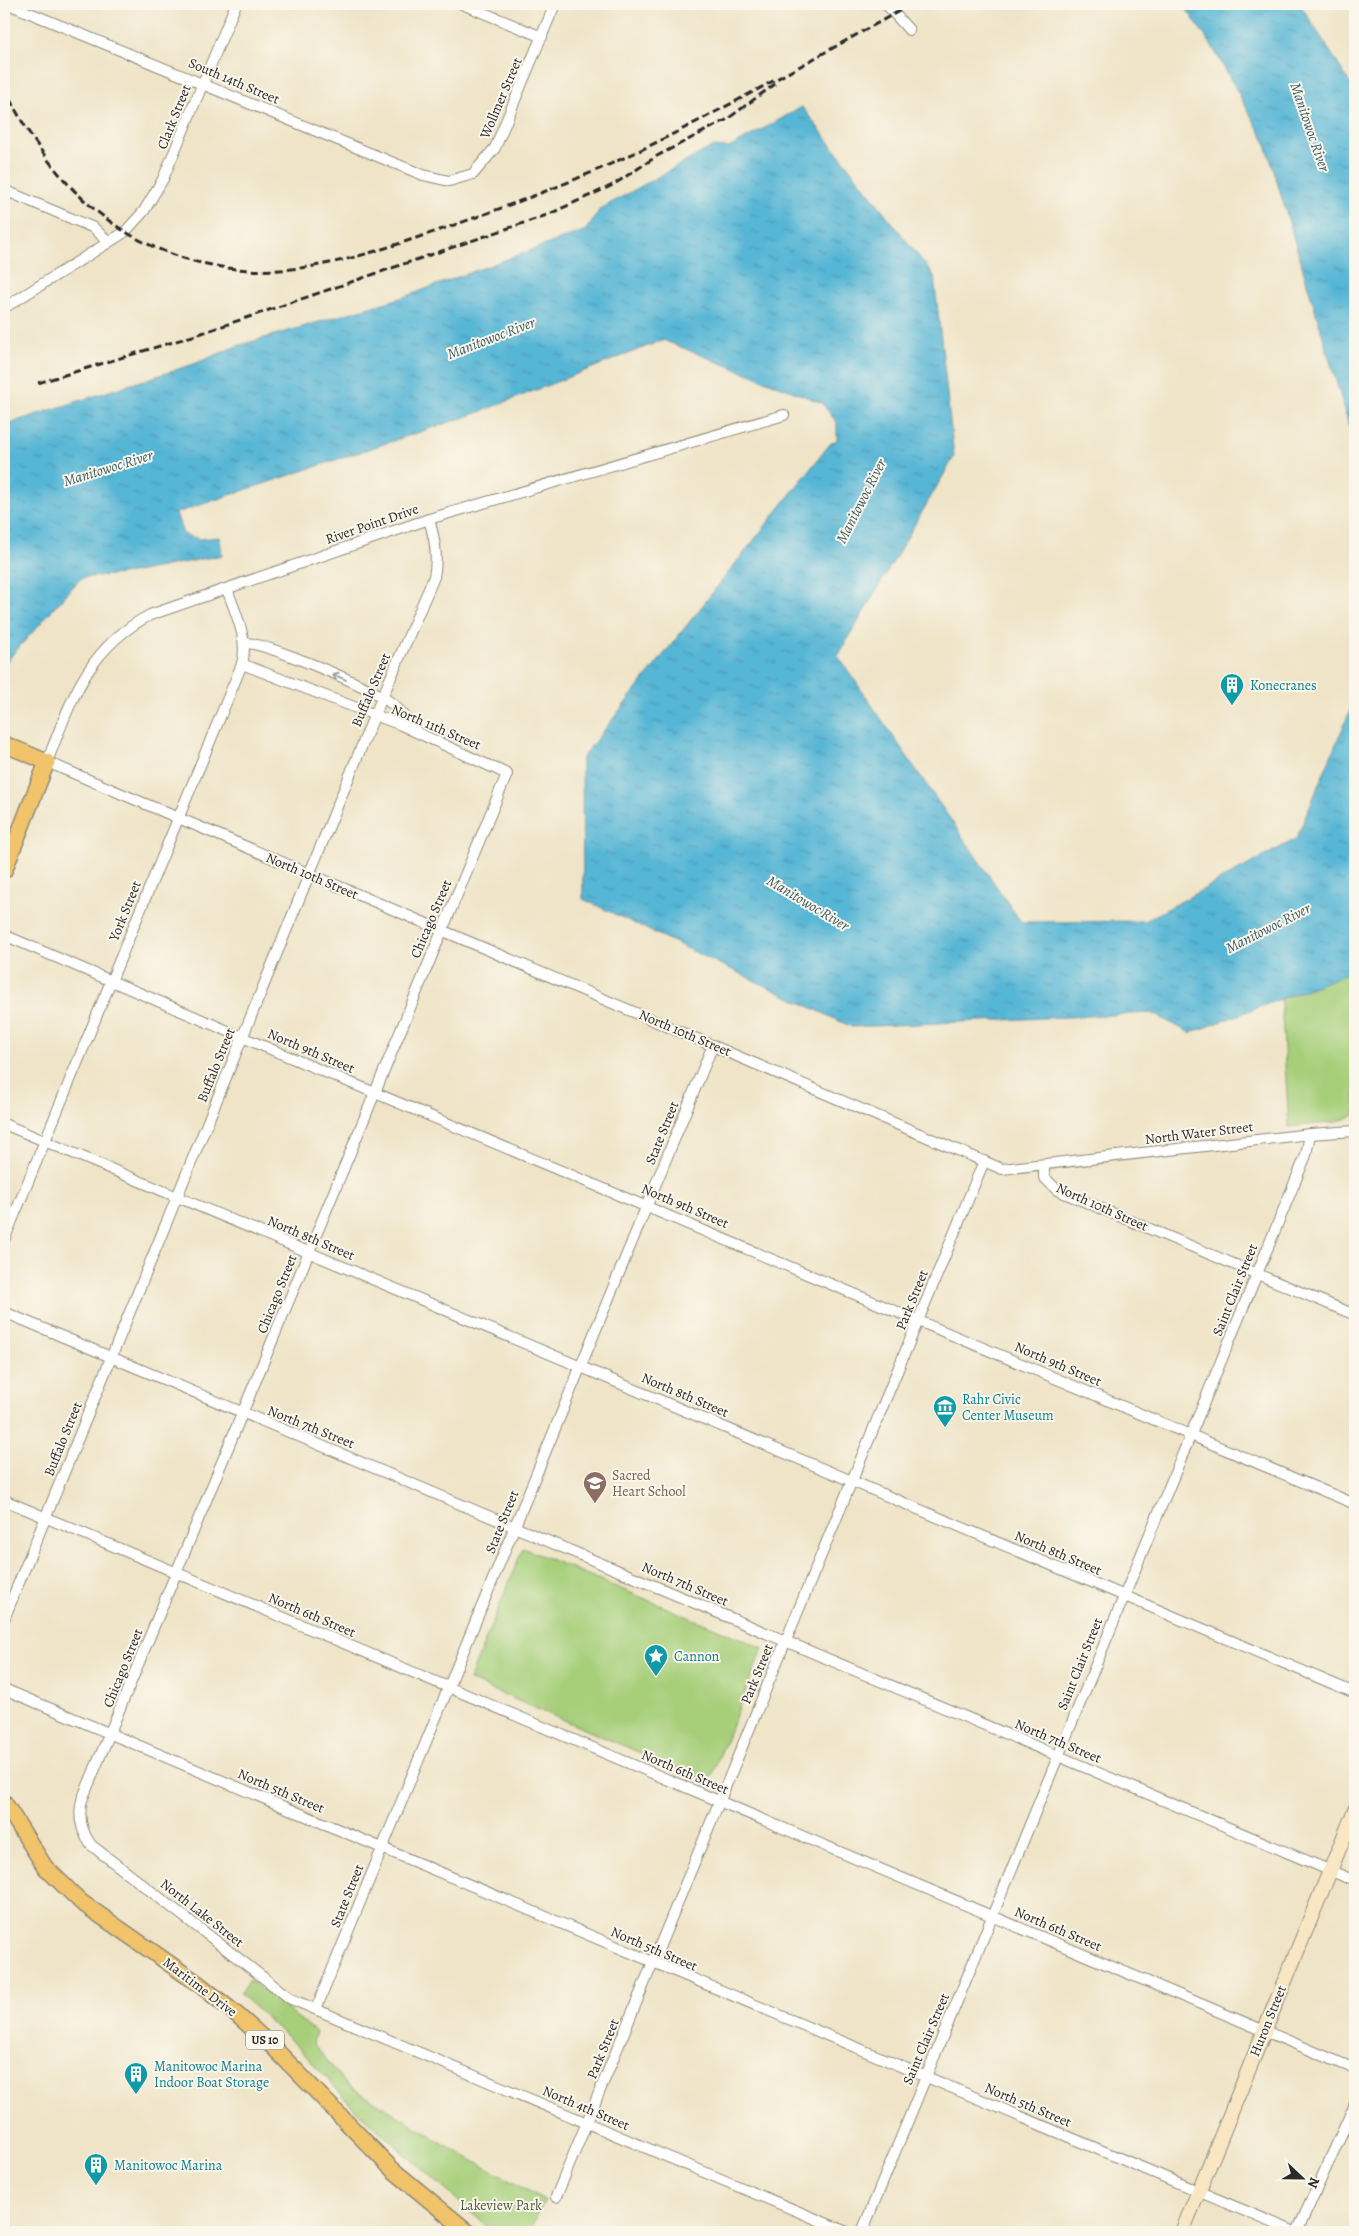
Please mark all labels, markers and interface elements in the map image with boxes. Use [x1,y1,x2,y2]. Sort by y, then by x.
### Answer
street label: South 14th Street [186,53,283,109]
street label: Wollmer Street [475,54,527,142]
water label: Manitowoc River [1285,80,1335,175]
street label: Clark Street [152,81,196,152]
water label: Manitowoc River [444,312,539,364]
water label: Manitowoc River [61,445,156,491]
water label: Manitowoc River [831,454,891,547]
street label: River Point Drive [323,499,421,549]
street label: Buffalo Street [347,650,395,730]
one-way arrow [332,671,347,681]
building icon: Konecranes [1219,672,1245,706]
place label: Konecranes [1250,676,1317,695]
street label: North 11th Street [388,700,484,755]
street label: North 10th Street [263,848,361,904]
water label: Manitowoc River [763,871,854,936]
street label: Chicago Street [406,876,456,961]
street label: York Street [104,878,146,945]
water label: Manitowoc River [1222,898,1315,958]
street label: North 10th Street [636,1005,734,1061]
street label: North 9th Street [265,1024,358,1078]
street label: Buffalo Street [192,1025,240,1105]
street label: State Street [641,1098,683,1167]
street label: North Water Street [1144,1117,1255,1149]
street label: North 10th Street [1053,1178,1151,1236]
street label: North 9th Street [639,1179,732,1233]
street label: North 8th Street [264,1211,358,1265]
street label: Saint Clair Street [1208,1241,1262,1339]
street label: Chicago Street [253,1251,302,1336]
street label: Park Street [891,1267,933,1333]
street label: North 9th Street [1012,1337,1105,1391]
street label: North 8th Street [638,1368,732,1422]
place label: Rahr Civic Center Museum [962,1390,1054,1425]
museum icon: Rahr Civic Center Museum [932,1394,958,1428]
street label: Buffalo Street [39,1399,87,1479]
street label: North 7th Street [265,1401,358,1453]
place label: Sacred Heart School [612,1466,686,1501]
school or university icon: Sacred Heart School [582,1470,608,1504]
street label: State Street [481,1487,523,1556]
street label: North 8th Street [1011,1526,1105,1580]
street label: North 7th Street [639,1557,731,1611]
street label: North 6th Street [266,1588,359,1642]
street label: Saint Clair Street [1053,1615,1107,1713]
street label: Chicago Street [99,1625,148,1710]
street label: Park Street [736,1641,778,1707]
place icon: Cannon [643,1643,669,1677]
place label: Cannon [674,1647,720,1666]
street label: North 7th Street [1012,1714,1104,1768]
street label: North 6th Street [639,1745,732,1799]
street label: North 5th Street [235,1764,328,1818]
street label: State Street [326,1861,368,1930]
street label: North Lake Street [156,1874,248,1952]
street label: North 6th Street [1012,1902,1105,1956]
street label: North 5th Street [608,1922,701,1976]
street label: Maritime Drive [159,1953,241,2021]
street label: Huron Street [1245,1982,1291,2059]
street label: Saint Clair Street [898,1990,954,2088]
street label: Park Street [582,2016,624,2082]
road number: US 10 [246,2030,284,2050]
place label: Manitowoc Marina Indoor Boat Storage [154,2057,269,2092]
building icon: Manitowoc Marina Indoor Boat Storage [123,2061,149,2095]
street label: North 5th Street [982,2078,1075,2132]
street label: North 4th Street [540,2081,633,2135]
building icon: Manitowoc Marina [83,2152,109,2186]
north arrow [1276,2154,1326,2204]
place label: Manitowoc Marina [114,2156,223,2175]
text: N [1303,2174,1324,2191]
park label: Lakeview Park [460,2196,542,2215]

